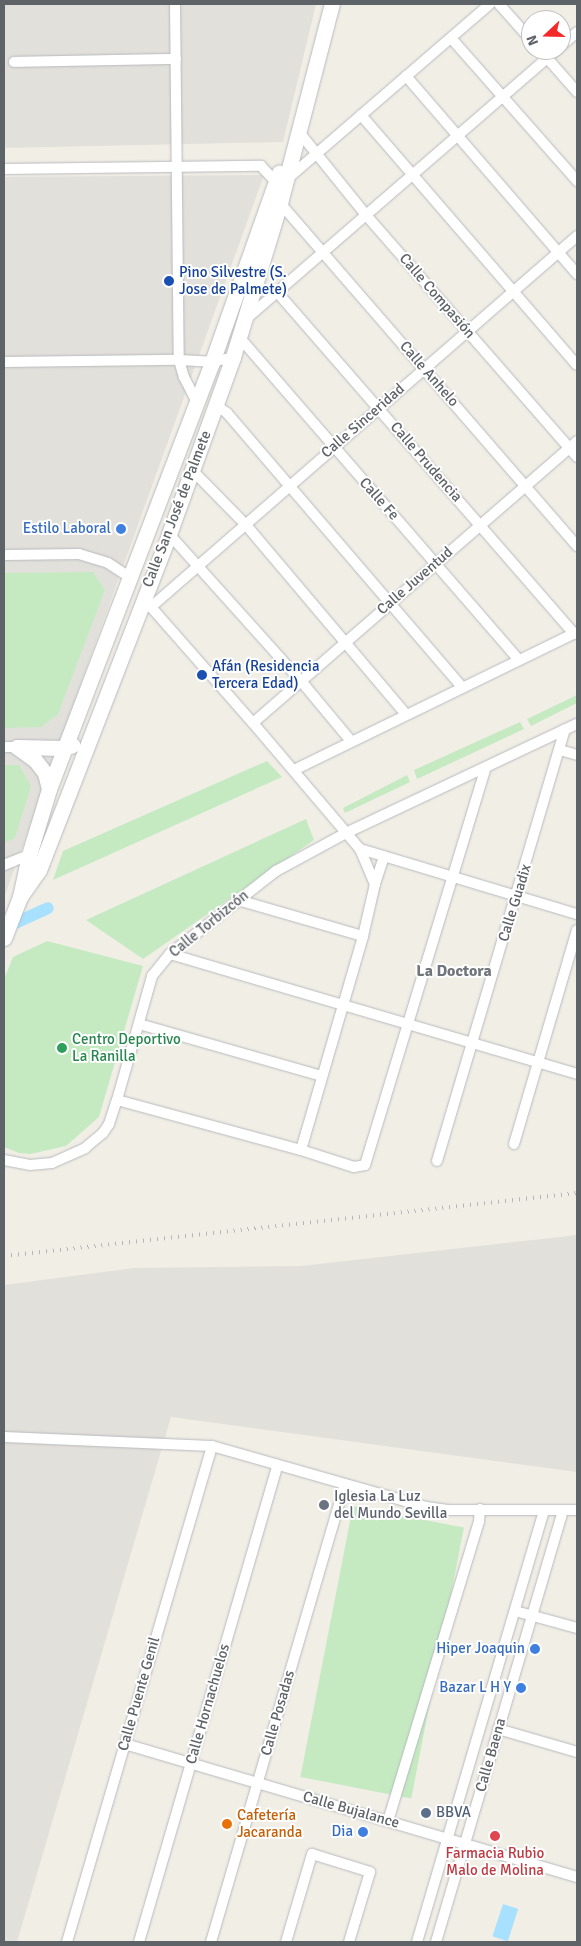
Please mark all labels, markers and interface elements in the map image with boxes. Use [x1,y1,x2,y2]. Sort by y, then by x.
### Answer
north arrow [521,10,571,60]
text: N [523,33,542,48]
street label: Calle Compasión [395,250,479,342]
place label: Pino Silvestre (S. Jose de Palmete) [179,263,287,298]
marker: Pino Silvestre (S. Jose de Palmete) [163,275,175,287]
street label: Calle Anhelo [396,338,462,410]
street label: Calle Sinceridad [318,380,408,462]
street label: Calle Prudencia [386,418,466,506]
street label: Calle San José de Palmete [139,428,215,590]
street label: Calle Fe [355,474,403,524]
place label: Estilo Laboral [23,520,111,538]
marker: Estilo Laboral [115,523,127,535]
street label: Calle Juventud [373,543,457,619]
place label: Afán (Residencia Tercera Edad) [212,657,320,692]
marker: Afán (Residencia Tercera Edad) [196,669,208,681]
street label: Calle Guadix [495,862,535,944]
street label: Calle Torbizcón [166,887,252,961]
district label: La Doctora [416,961,492,981]
place label: Centro Deportivo La Ranilla [72,1030,181,1065]
marker: Centro Deportivo La Ranilla [56,1042,68,1054]
place label: Iglesia La Luz del Mundo Sevilla [334,1487,447,1522]
marker: Iglesia La Luz del Mundo Sevilla [318,1499,330,1511]
street label: Calle Puente Genil [114,1635,164,1753]
place label: Hiper Joaquin [436,1640,525,1658]
street label: Calle Hornachuelos [182,1642,234,1766]
marker: Hiper Joaquin [529,1643,541,1655]
street label: Calle Posadas [257,1668,299,1758]
place label: Bazar L H Y [439,1679,511,1697]
marker: Bazar L H Y [515,1682,527,1694]
street label: Calle Baena [472,1716,510,1794]
street label: Calle Bujalance [301,1788,401,1832]
place label: BBVA [436,1804,471,1822]
place label: Cafetería Jacaranda [237,1806,302,1841]
marker: BBVA [420,1807,432,1819]
marker: Cafetería Jacaranda [221,1818,233,1830]
place label: Dia [332,1823,353,1841]
marker: Dia [357,1826,369,1838]
marker: Farmacia Rubio Malo de Molina [489,1830,501,1842]
place label: Farmacia Rubio Malo de Molina [446,1844,544,1879]

